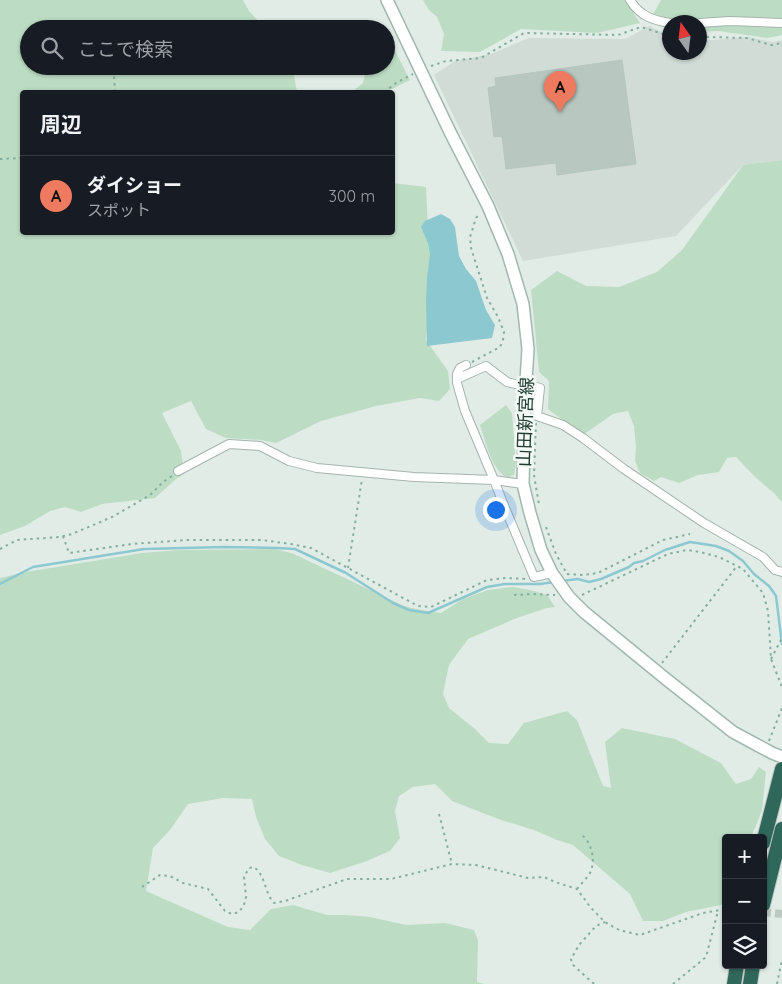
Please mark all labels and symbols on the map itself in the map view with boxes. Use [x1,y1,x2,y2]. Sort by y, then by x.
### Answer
north arrow [662,15,707,60]
pin: A [544,71,576,112]
street label: 山田新宮線 [512,377,538,467]
your location [483,497,509,523]

